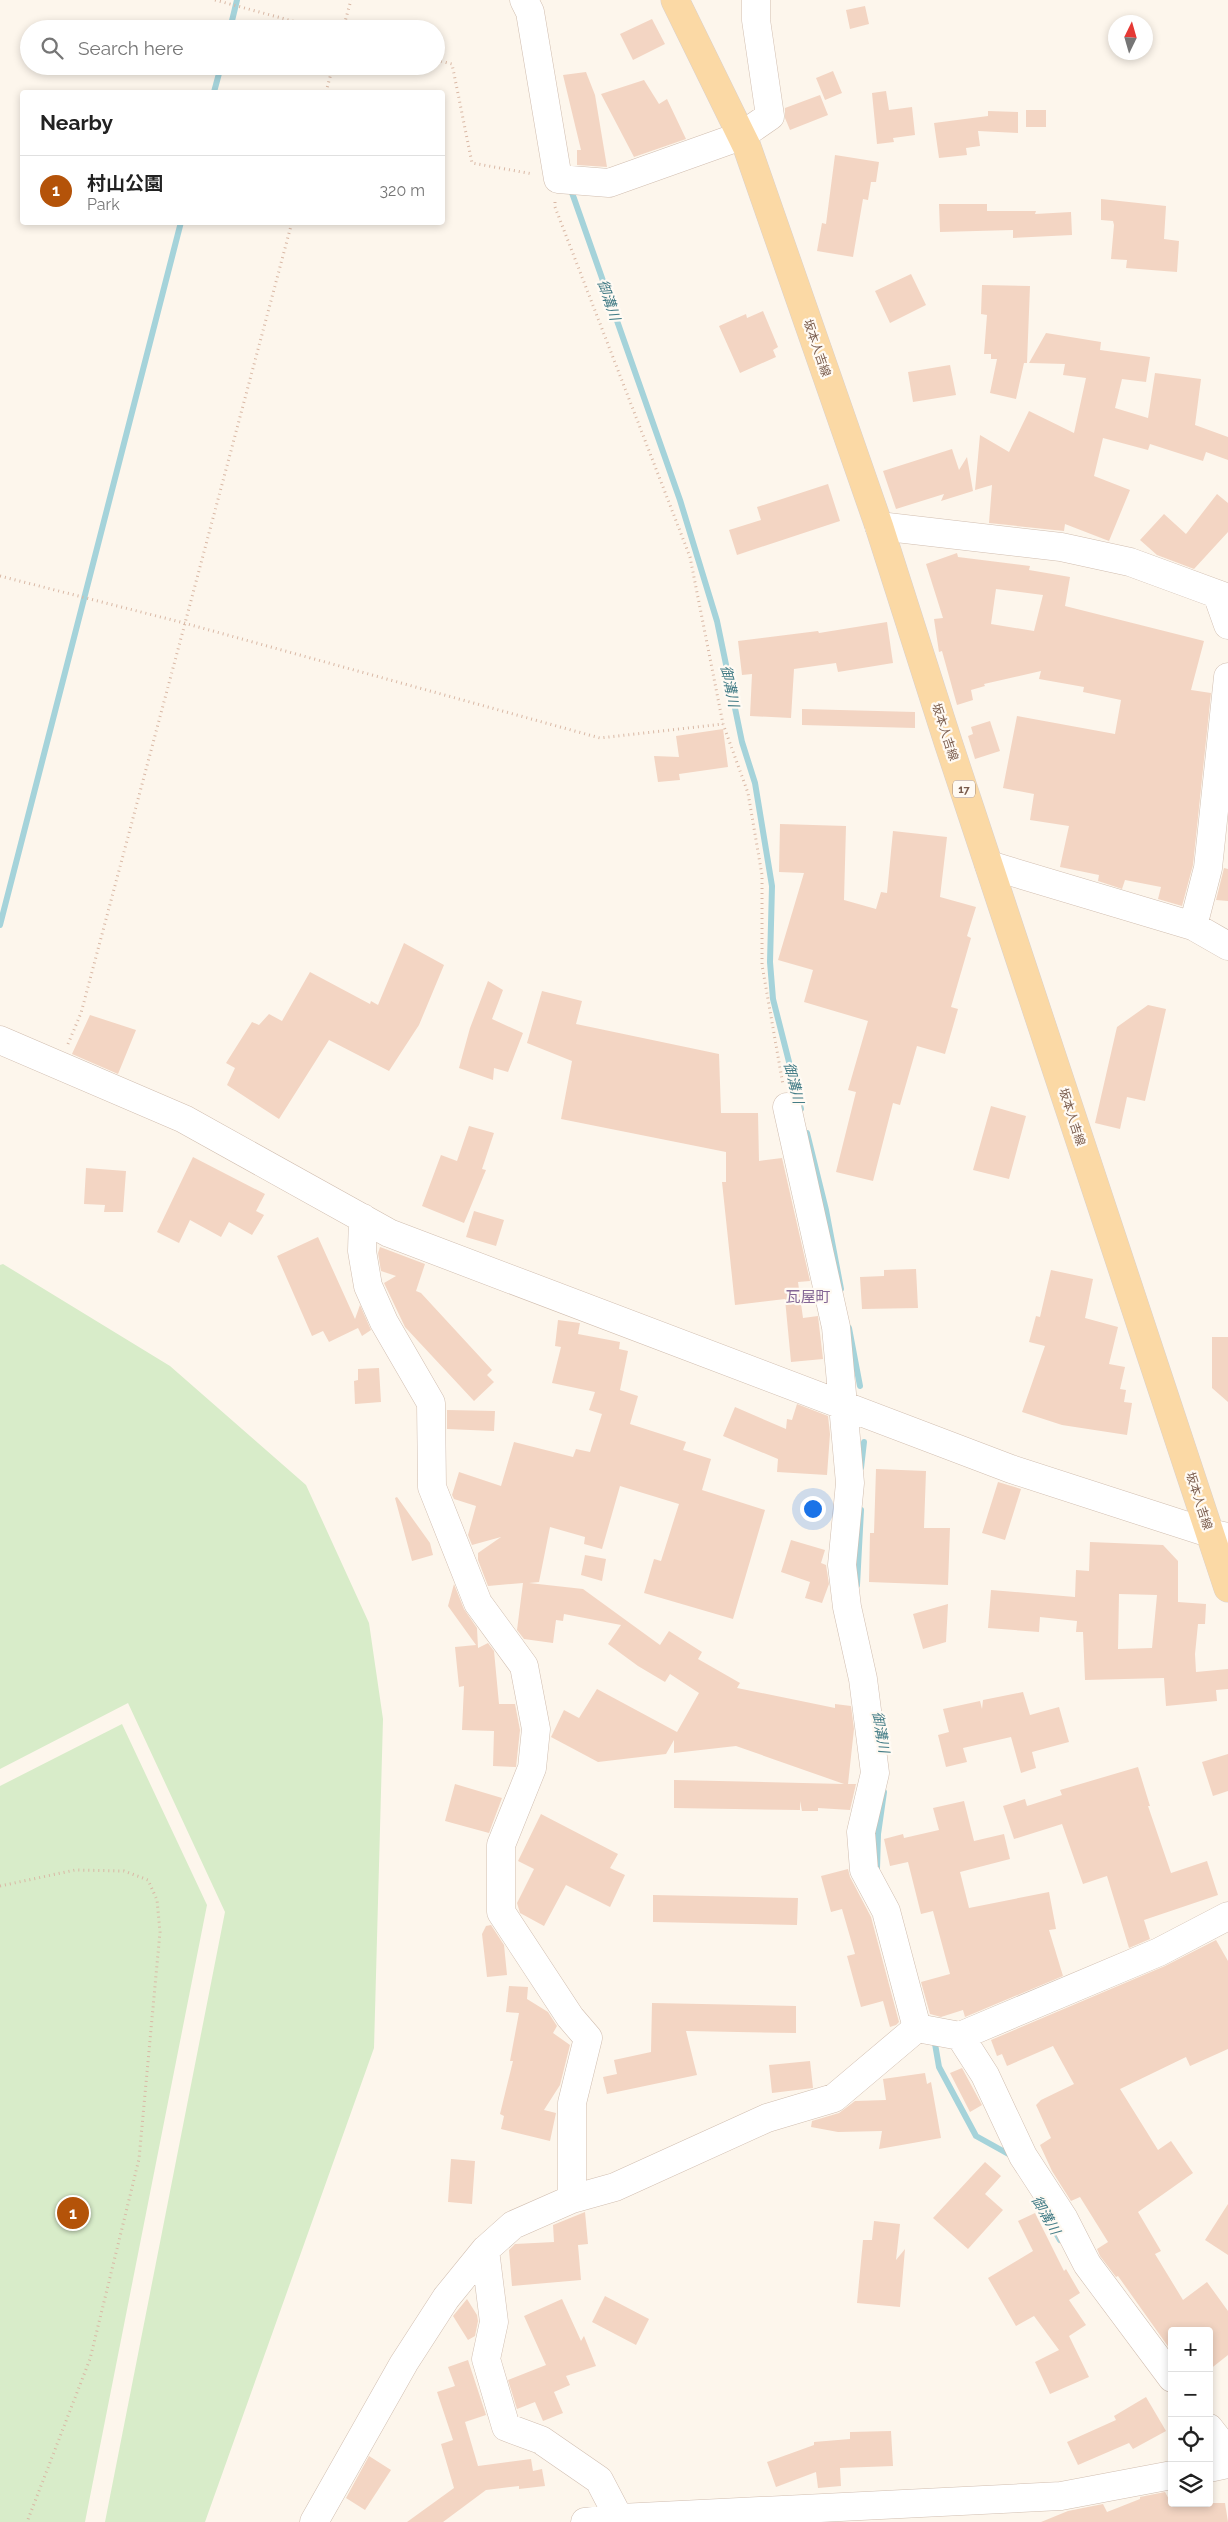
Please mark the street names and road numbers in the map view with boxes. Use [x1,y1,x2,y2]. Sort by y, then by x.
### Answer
street label: 坂本人吉線 [801,317,833,379]
street label: 坂本人吉線 [929,701,961,763]
road number: 17 [953,781,975,798]
street label: 坂本人吉線 [1056,1086,1088,1148]
street label: 坂本人吉線 [1183,1470,1215,1532]

